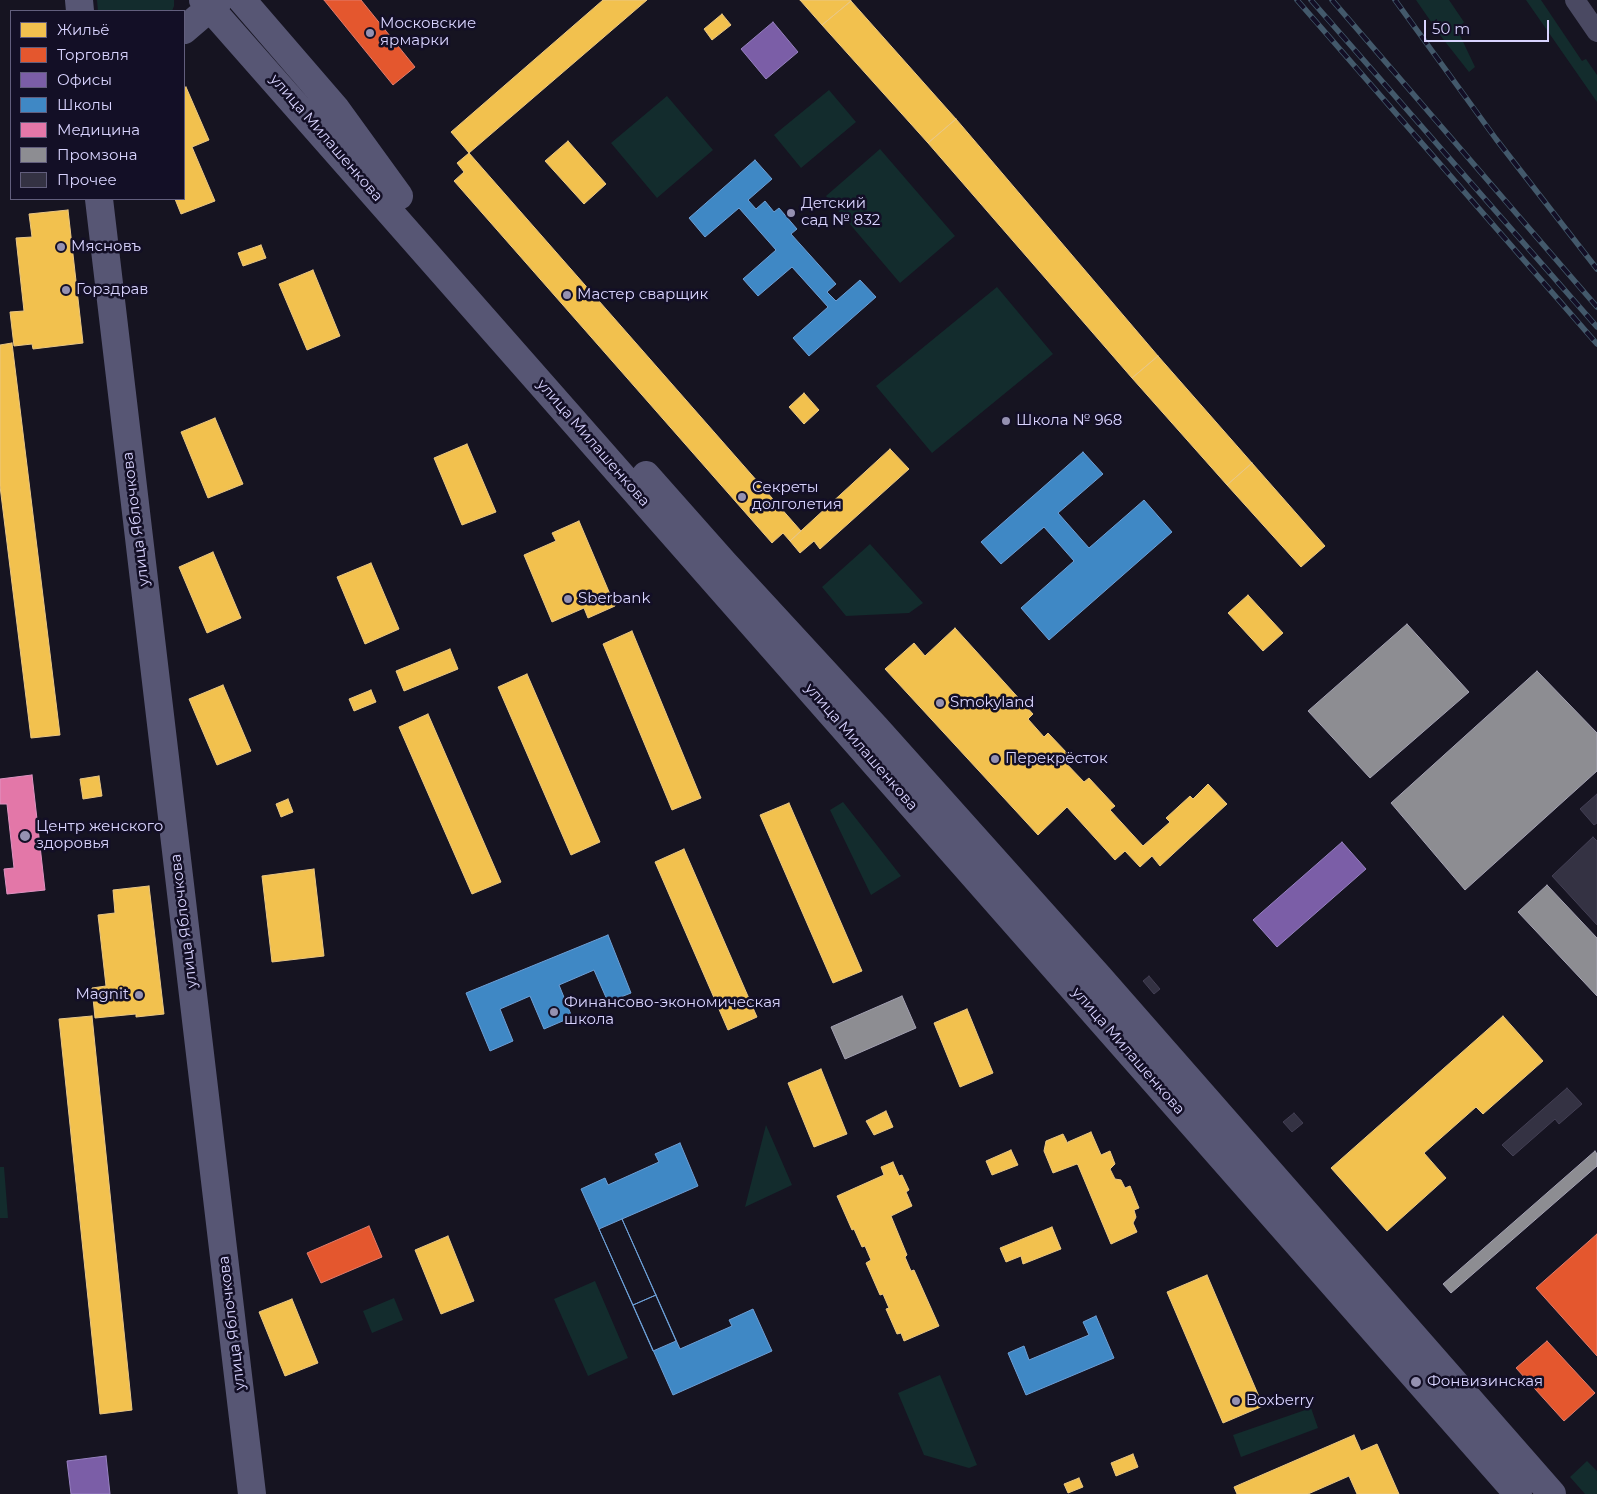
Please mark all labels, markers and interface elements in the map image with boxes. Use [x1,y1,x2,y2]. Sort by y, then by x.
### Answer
legend [10,10,185,200]
scale bar [1427,10,1552,42]
place label: Московские ярмарки [380,15,476,50]
text: 50 m [1432,19,1470,38]
text: Жильё [57,20,110,39]
marker: Московские ярмарки [364,27,376,39]
text: Торговля [57,45,129,64]
text: Офисы [57,70,112,89]
street label: улица Милашенкова [266,71,386,205]
text: Школы [57,95,113,114]
text: Медицина [57,120,140,139]
text: Промзона [57,145,137,164]
text: Прочее [57,170,117,189]
place label: Детский сад № 832 [801,195,880,230]
marker: Детский сад № 832 [785,207,797,219]
place label: Мясновъ [71,238,141,256]
marker: Мясновъ [55,241,67,253]
place label: Горздрав [76,281,148,299]
marker: Горздрав [60,284,72,296]
place label: Мастер сварщик [577,286,708,304]
marker: Мастер сварщик [561,289,573,301]
street label: улица Милашенкова [533,376,653,510]
place label: Школа № 968 [1016,412,1122,430]
marker: Школа № 968 [1000,415,1012,427]
street label: улица Яблочкова [119,451,153,587]
place label: Секреты долголетия [752,479,842,514]
marker: Секреты долголетия [736,491,748,503]
place label: Sberbank [578,590,650,608]
marker: Sberbank [562,593,574,605]
street label: улица Милашенкова [801,680,921,814]
place label: Smokyland [950,694,1034,712]
marker: Smokyland [934,697,946,709]
place label: Перекрёсток [1005,750,1108,768]
marker: Перекрёсток [989,753,1001,765]
place label: Центр женского здоровья [36,818,163,853]
marker: Центр женского здоровья [18,829,32,843]
street label: улица Яблочкова [167,853,201,989]
street label: улица Милашенкова [1068,984,1188,1118]
place label: Magnit [75,986,129,1004]
marker: Magnit [133,989,145,1001]
place label: Финансово-экономическая школа [564,994,781,1029]
marker: Финансово-экономическая школа [548,1006,560,1018]
street label: улица Яблочкова [215,1255,249,1391]
place label: Фонвизинская [1427,1373,1543,1391]
marker: Фонвизинская [1409,1375,1423,1389]
place label: Boxberry [1246,1392,1314,1410]
marker: Boxberry [1230,1395,1242,1407]

